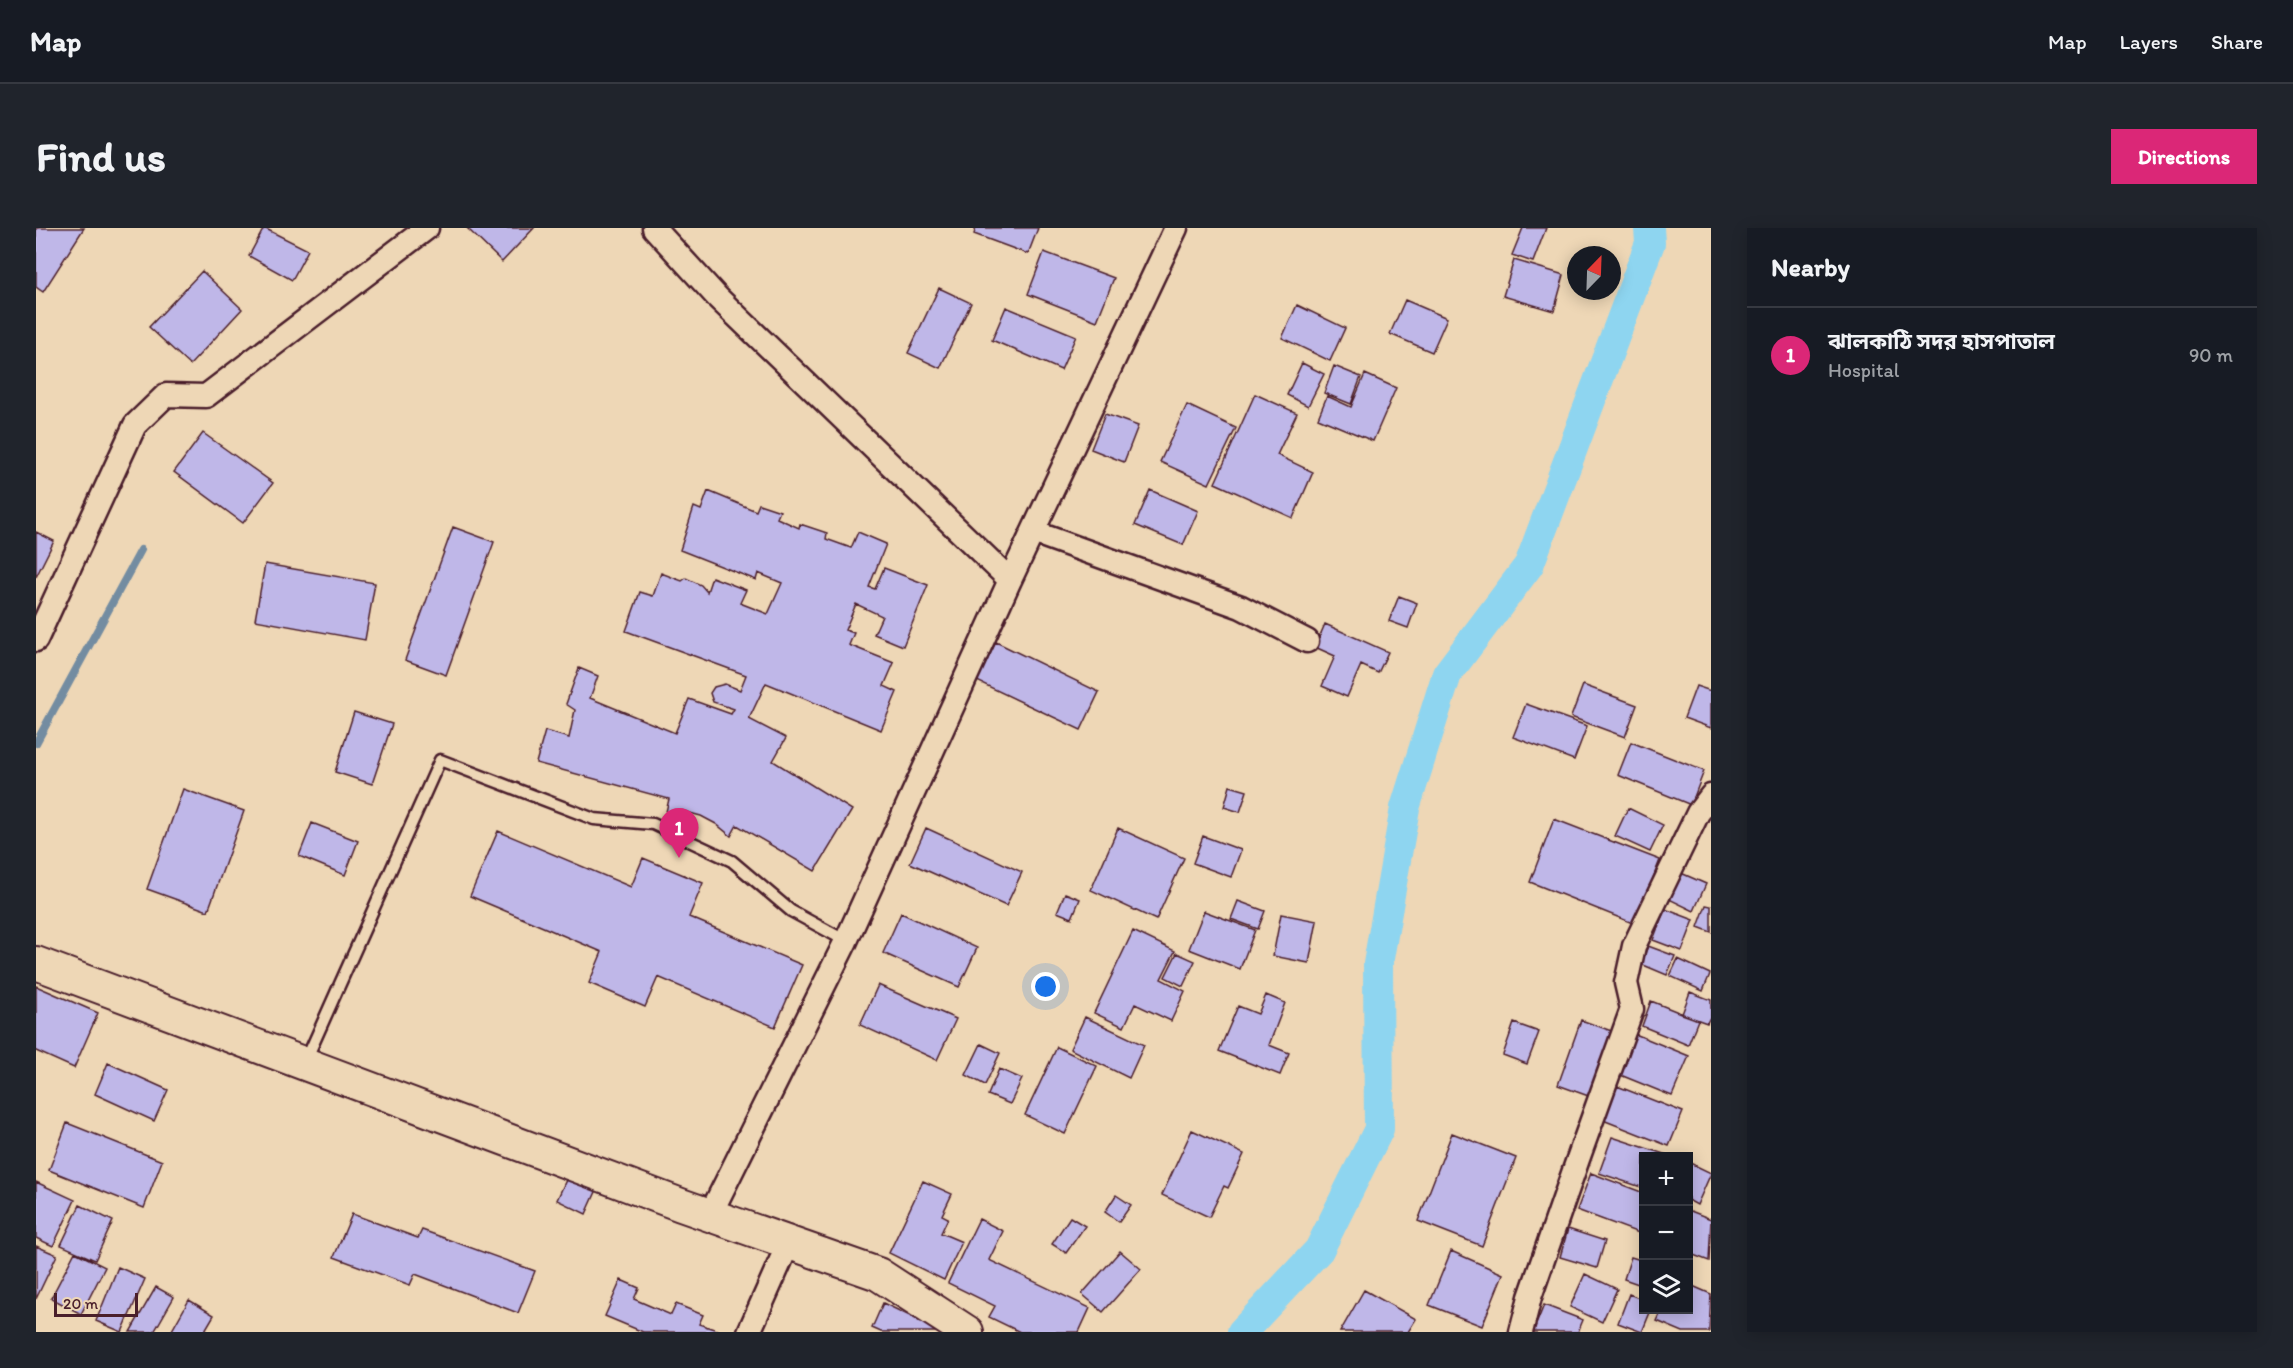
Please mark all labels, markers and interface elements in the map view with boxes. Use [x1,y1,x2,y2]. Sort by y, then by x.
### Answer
text: Map [30,24,81,58]
text: Map [2048,29,2087,54]
text: Layers [2120,29,2178,54]
text: Share [2211,29,2263,54]
button: Directions [2111,129,2257,184]
text: Find us [36,131,166,182]
north arrow [1567,246,1621,300]
text: Nearby [1771,251,1850,283]
text: ঝালকাঠি সদর হাসপাতাল [1828,328,2055,355]
text: 1 [1786,343,1795,367]
text: 90 m [2189,343,2233,367]
text: Hospital [1828,358,1900,382]
pin: 1 [660,808,698,858]
your location [1031,972,1060,1001]
map controls [1639,1152,1693,1314]
button: + [1639,1152,1693,1206]
button: − [1639,1206,1693,1260]
button: layers [1639,1260,1693,1314]
scale bar [54,1290,138,1318]
text: 20 m [63,1294,98,1313]

